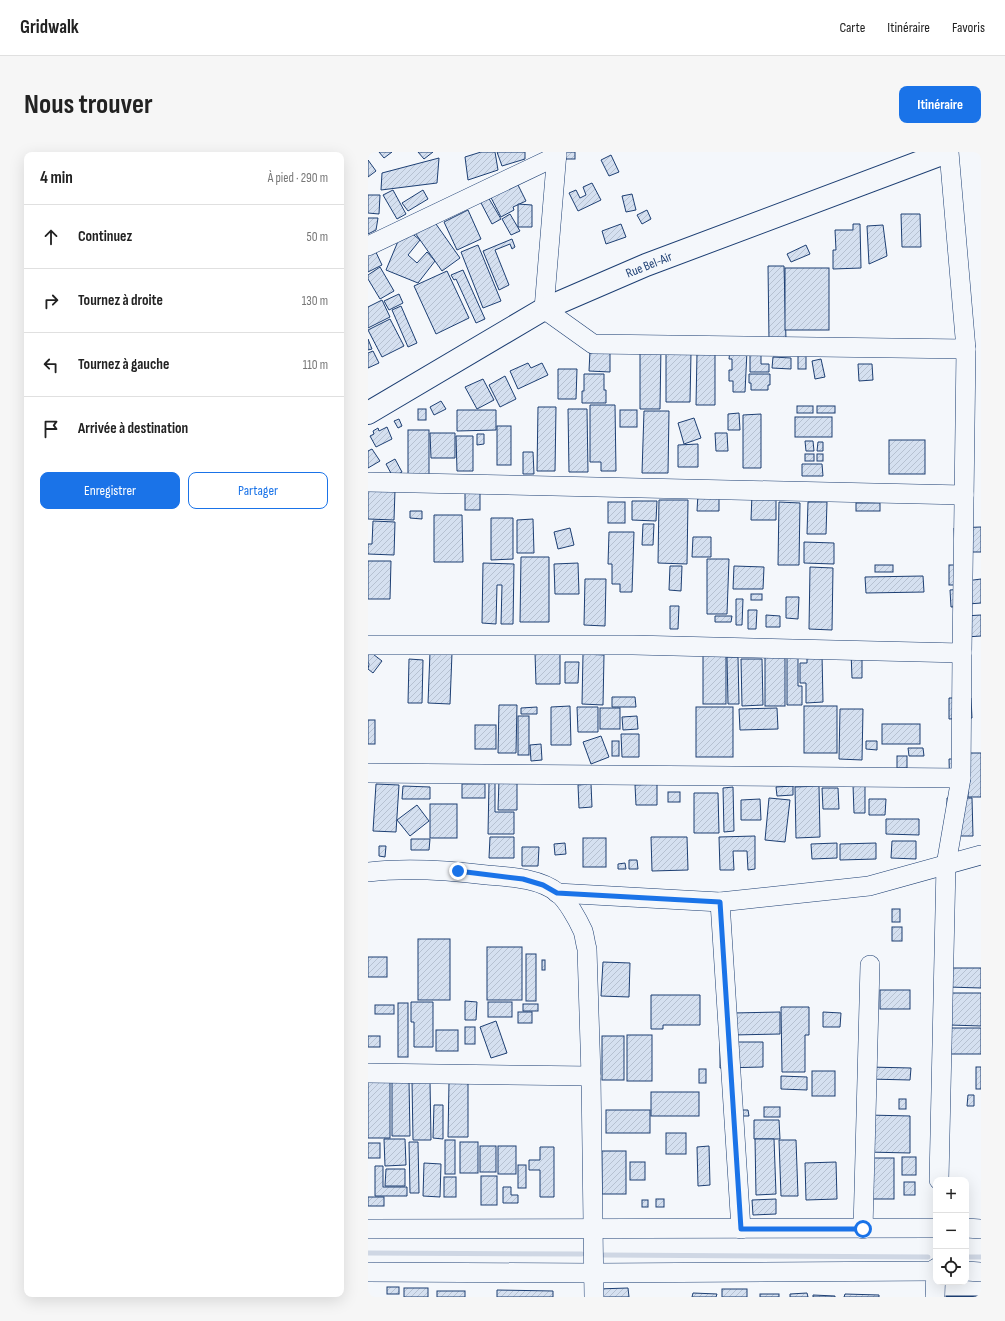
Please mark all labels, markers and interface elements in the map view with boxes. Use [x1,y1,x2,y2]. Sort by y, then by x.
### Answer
text: Gridwalk [20,16,79,39]
text: Carte [839,19,865,36]
text: Itinéraire [887,19,930,36]
text: Favoris [952,19,985,36]
button: Itinéraire [899,86,981,123]
text: Nous trouver [24,88,153,121]
text: 4 min [40,168,73,188]
text: À pied · 290 m [268,170,328,186]
icon: ahead [40,226,62,248]
text: Continuez [78,227,132,246]
text: 50 m [307,229,328,245]
street label: Rue Bel-Air [624,248,675,281]
icon: right [40,290,62,312]
text: Tournez à droite [78,291,163,310]
text: 130 m [302,293,328,309]
icon: left [40,354,62,376]
text: Tournez à gauche [78,355,169,374]
text: 110 m [303,357,328,373]
icon: arrive [40,418,62,440]
text: Arrivée à destination [78,419,188,438]
button: Enregistrer [40,472,180,509]
button: Partager [188,472,328,509]
route end [449,862,467,880]
map controls [933,1177,969,1285]
button: + [933,1177,969,1213]
button: − [933,1213,969,1249]
route start [854,1220,872,1238]
button: locate [933,1249,969,1285]

